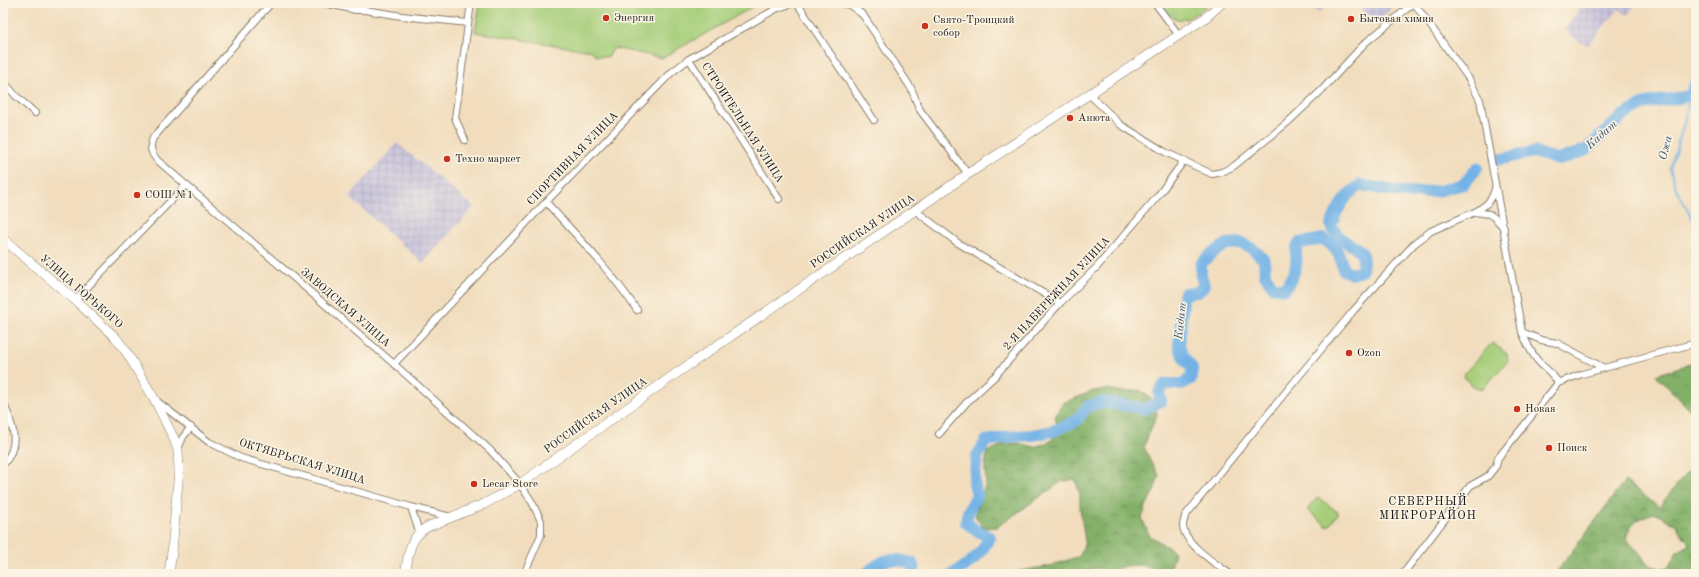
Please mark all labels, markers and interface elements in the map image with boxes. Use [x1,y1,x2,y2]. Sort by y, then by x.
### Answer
marker: Энергия [601,13,611,23]
place label: Энергия [614,13,655,24]
marker: Бытовая химия [1346,14,1356,24]
place label: Бытовая химия [1359,14,1434,25]
place label: Свято-Троицкий собор [933,15,1014,39]
marker: Свято-Троицкий собор [920,21,930,31]
street label: СТРОИТЕЛЬНАЯ УЛИЦА [699,61,785,186]
street label: СПОРТИВНАЯ УЛИЦА [526,110,621,208]
marker: Анюта [1065,113,1075,123]
place label: Анюта [1078,113,1111,124]
water label: Кадат [1583,118,1620,152]
water label: Ожа [1657,134,1675,162]
marker: Техно маркет [442,154,452,164]
place label: Техно маркет [455,154,521,165]
marker: СОШ №1 [132,190,142,200]
place label: СОШ №1 [145,190,193,201]
street label: РОССИЙСКАЯ УЛИЦА [808,191,918,271]
street label: 2-Я НАБЕРЕЖНАЯ УЛИЦА [1002,235,1113,353]
street label: УЛИЦА ГОРЬКОГО [38,253,125,331]
street label: ЗАВОДСКАЯ УЛИЦА [298,266,392,350]
water label: Кадат [1173,302,1189,341]
marker: Ozon [1344,348,1354,358]
place label: Ozon [1357,348,1381,359]
street label: РОССИЙСКАЯ УЛИЦА [541,374,650,456]
marker: Новая [1512,404,1522,414]
place label: Новая [1525,404,1556,415]
street label: ОКТЯБРЬСКАЯ УЛИЦА [238,438,367,487]
marker: Поиск [1544,443,1554,453]
place label: Поиск [1557,443,1588,454]
marker: Lecar Store [469,479,479,489]
place label: Lecar Store [482,479,538,490]
district label: СЕВЕРНЫЙ МИКРОРАЙОН [1379,493,1477,522]

